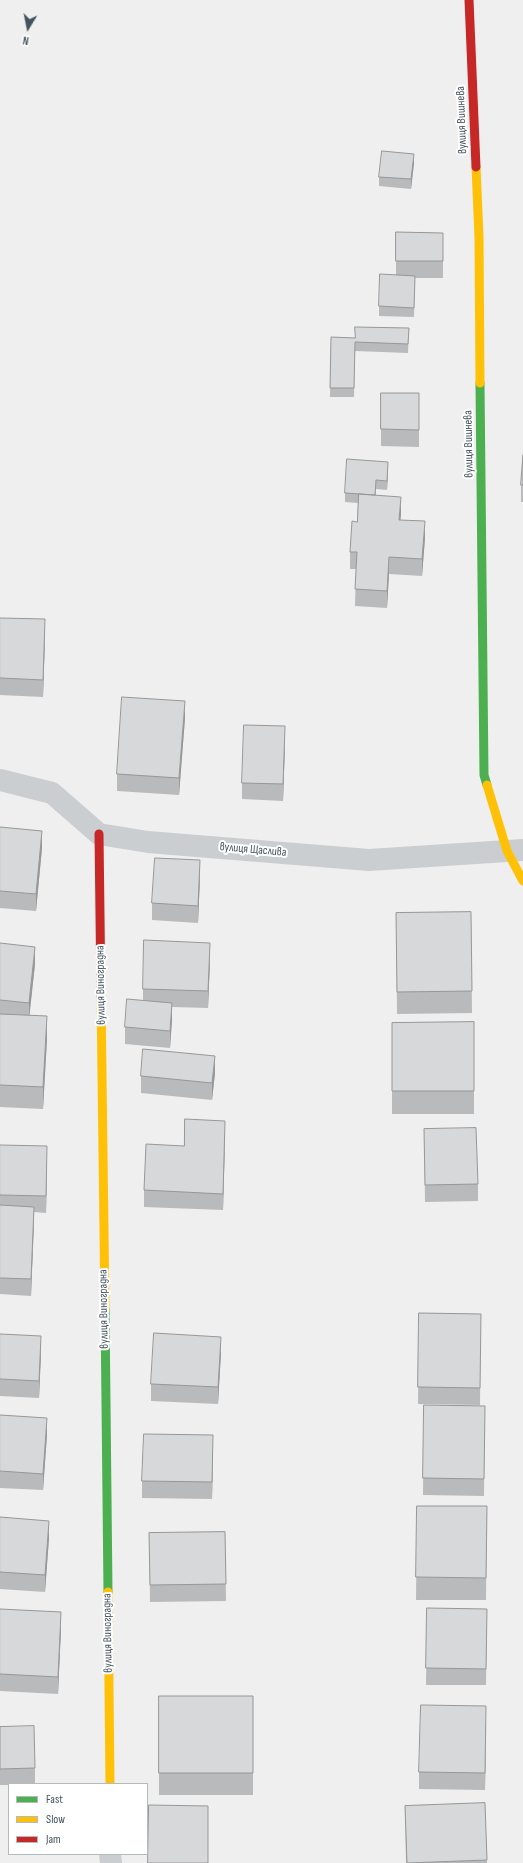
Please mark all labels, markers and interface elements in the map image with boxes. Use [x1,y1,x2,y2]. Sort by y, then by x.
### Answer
north arrow [8,8,48,48]
text: N [22,33,30,47]
street label: вулиця Вишнева [454,86,470,154]
street label: вулиця Вишнева [461,410,477,478]
street label: вулиця Щаслива [219,840,287,860]
street label: вулиця Виноградна [93,945,109,1025]
street label: вулиця Виноградна [96,1269,112,1349]
street label: вулиця Виноградна [100,1593,116,1673]
legend [8,1783,148,1855]
text: Fast [46,1792,63,1807]
text: Slow [46,1812,65,1827]
text: Jam [46,1832,61,1847]

